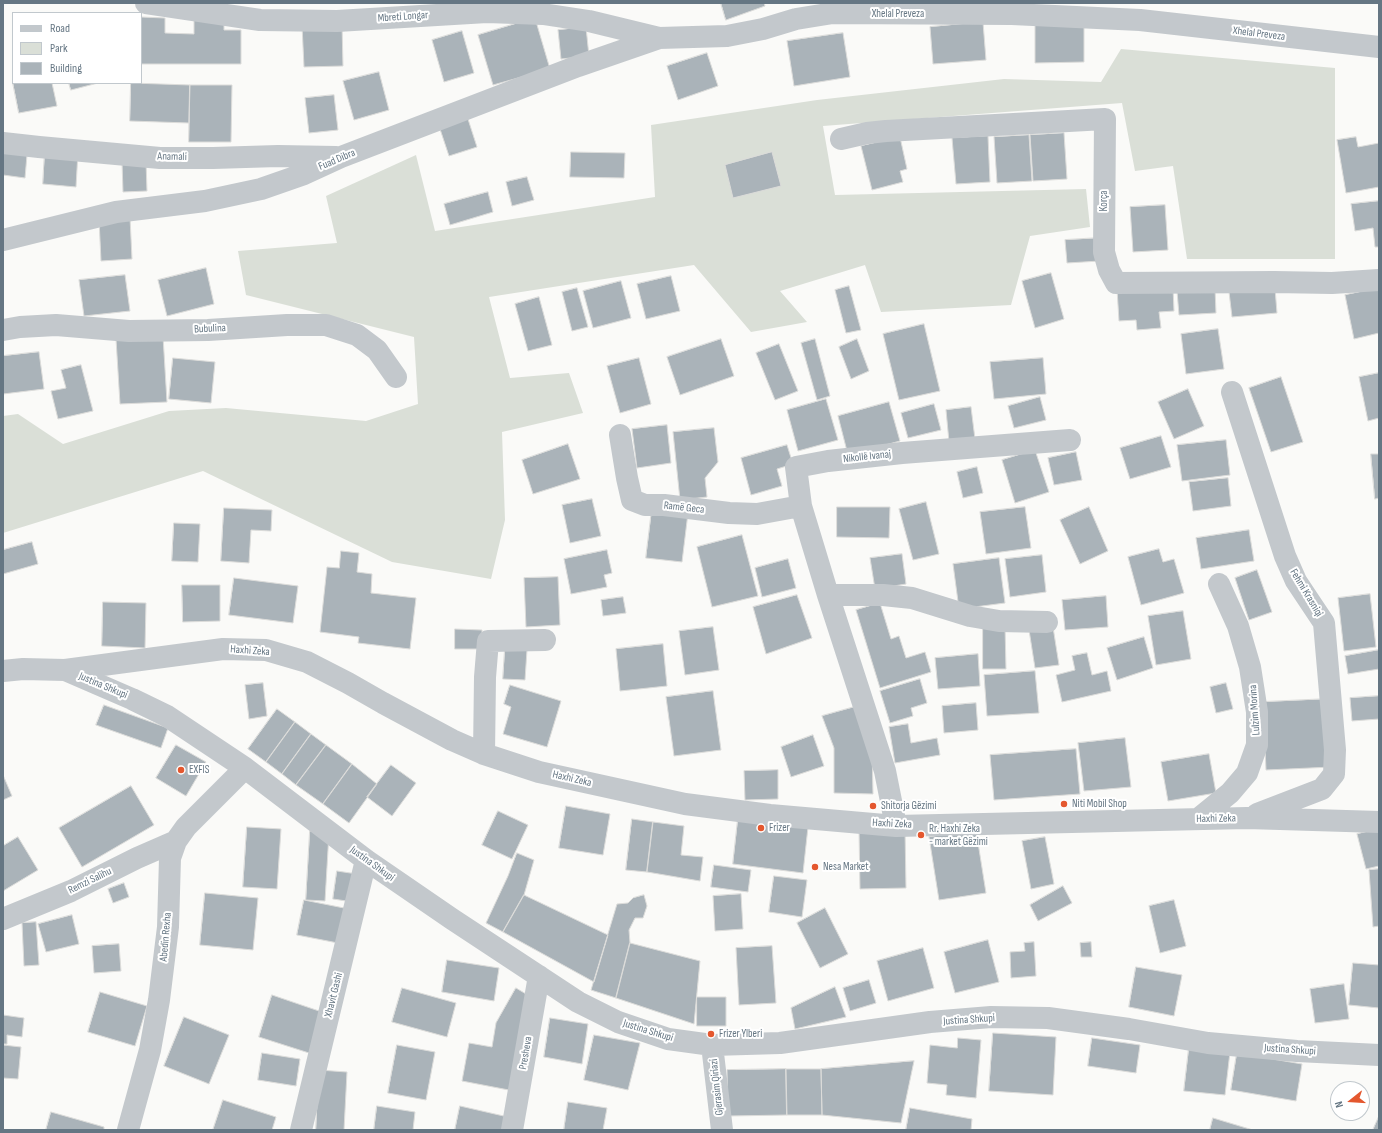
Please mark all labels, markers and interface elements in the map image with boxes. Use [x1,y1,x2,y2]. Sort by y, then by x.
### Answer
street label: Xhelal Preveza [872,7,924,21]
street label: Mbreti Longar [377,9,429,25]
legend [12,12,142,84]
text: Road [50,21,70,36]
street label: Xhelal Preveza [1232,24,1286,44]
text: Park [50,41,68,56]
text: Building [50,61,82,76]
street label: Fuad Dibra [317,146,357,174]
street label: Anamali [157,150,187,164]
street label: Korça [1097,191,1111,211]
street label: Bubulina [194,322,226,336]
street label: Nikollë Ivanaj [842,448,892,466]
street label: Ramë Geca [663,499,705,517]
street label: Fehmi Krasniqi [1287,567,1325,619]
street label: Haxhi Zeka [230,643,270,659]
street label: Justina Shkupi [77,670,129,702]
street label: Lulzim Morina [1247,684,1263,736]
place label: EXFIS [189,763,209,777]
marker: EXFIS [176,765,186,775]
street label: Haxhi Zeka [551,768,593,790]
place label: Niti Mobil Shop [1072,797,1127,811]
place label: Shitorja Gëzimi [881,799,936,813]
marker: Niti Mobil Shop [1059,799,1069,809]
marker: Shitorja Gëzimi [868,801,878,811]
street label: Haxhi Zeka [1196,812,1236,826]
street label: Haxhi Zeka [872,816,912,832]
place label: Frizer [769,821,790,835]
place label: Rr. Haxhi Zeka - market Gëzimi [929,822,988,848]
marker: Frizer [756,823,766,833]
marker: Rr. Haxhi Zeka - market Gëzimi [916,830,926,840]
street label: Justina Shkupi [347,843,397,885]
place label: Nesa Market [823,860,869,874]
marker: Nesa Market [810,862,820,872]
street label: Remzi Salihu [66,865,114,897]
street label: Abedin Rexha [157,912,175,962]
street label: Xhavit Gashi [322,971,346,1019]
street label: Justina Shkupi [943,1012,995,1028]
street label: Justina Shkupi [621,1017,675,1045]
place label: Frizer Ylberi [719,1027,762,1041]
marker: Frizer Ylberi [706,1029,716,1039]
street label: Presheva [517,1035,535,1071]
street label: Justina Shkupi [1264,1042,1316,1058]
street label: Gjerasim Qiriazi [707,1058,727,1116]
north arrow [1330,1081,1370,1121]
text: N [1332,1100,1346,1109]

